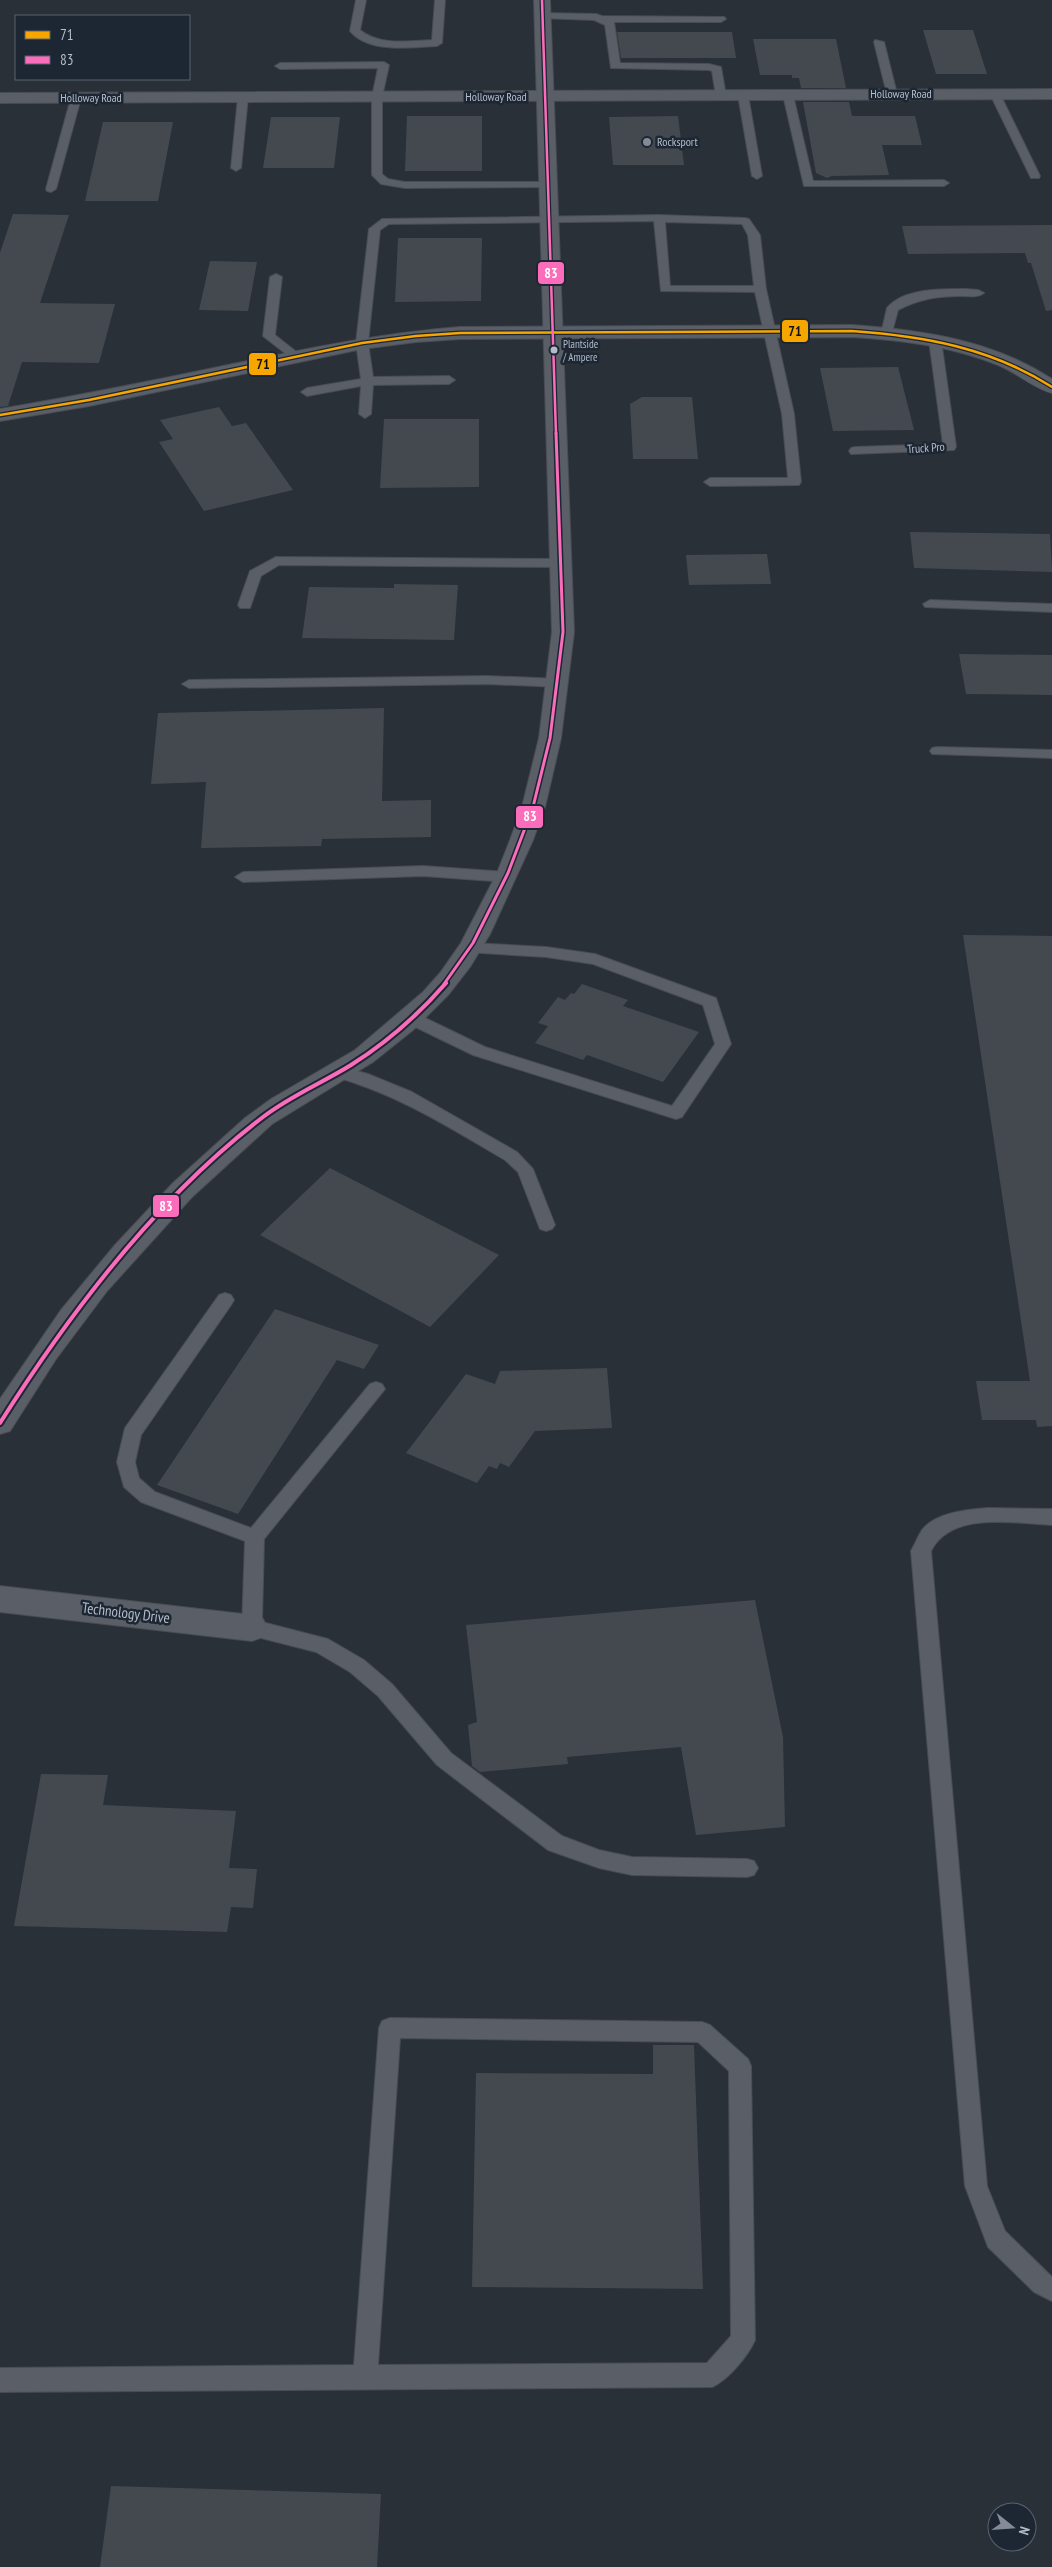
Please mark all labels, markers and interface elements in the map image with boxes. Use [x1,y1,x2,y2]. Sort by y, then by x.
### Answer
legend [15,15,190,80]
text: 71 [60,25,74,44]
text: 83 [60,50,74,69]
street label: Holloway Road [870,86,932,101]
street label: Holloway Road [465,89,527,104]
street label: Holloway Road [60,90,122,105]
place label: Rocksport [657,134,698,149]
marker: Rocksport [641,136,653,148]
line badge: 83 [537,261,565,285]
text: 83 [544,264,558,282]
line badge: 71 [781,319,809,343]
text: 71 [788,322,802,340]
place label: Plantside / Ampere [562,337,599,364]
marker: Plantside / Ampere [549,345,559,355]
line badge: 71 [248,352,277,376]
text: 71 [256,355,270,373]
street label: Truck Pro [907,439,945,456]
line badge: 83 [515,805,544,829]
text: 83 [523,807,537,825]
line badge: 83 [152,1194,180,1218]
text: 83 [159,1197,173,1215]
street label: Technology Drive [81,1598,171,1627]
north arrow [987,2502,1037,2552]
text: N [1015,2525,1034,2537]

